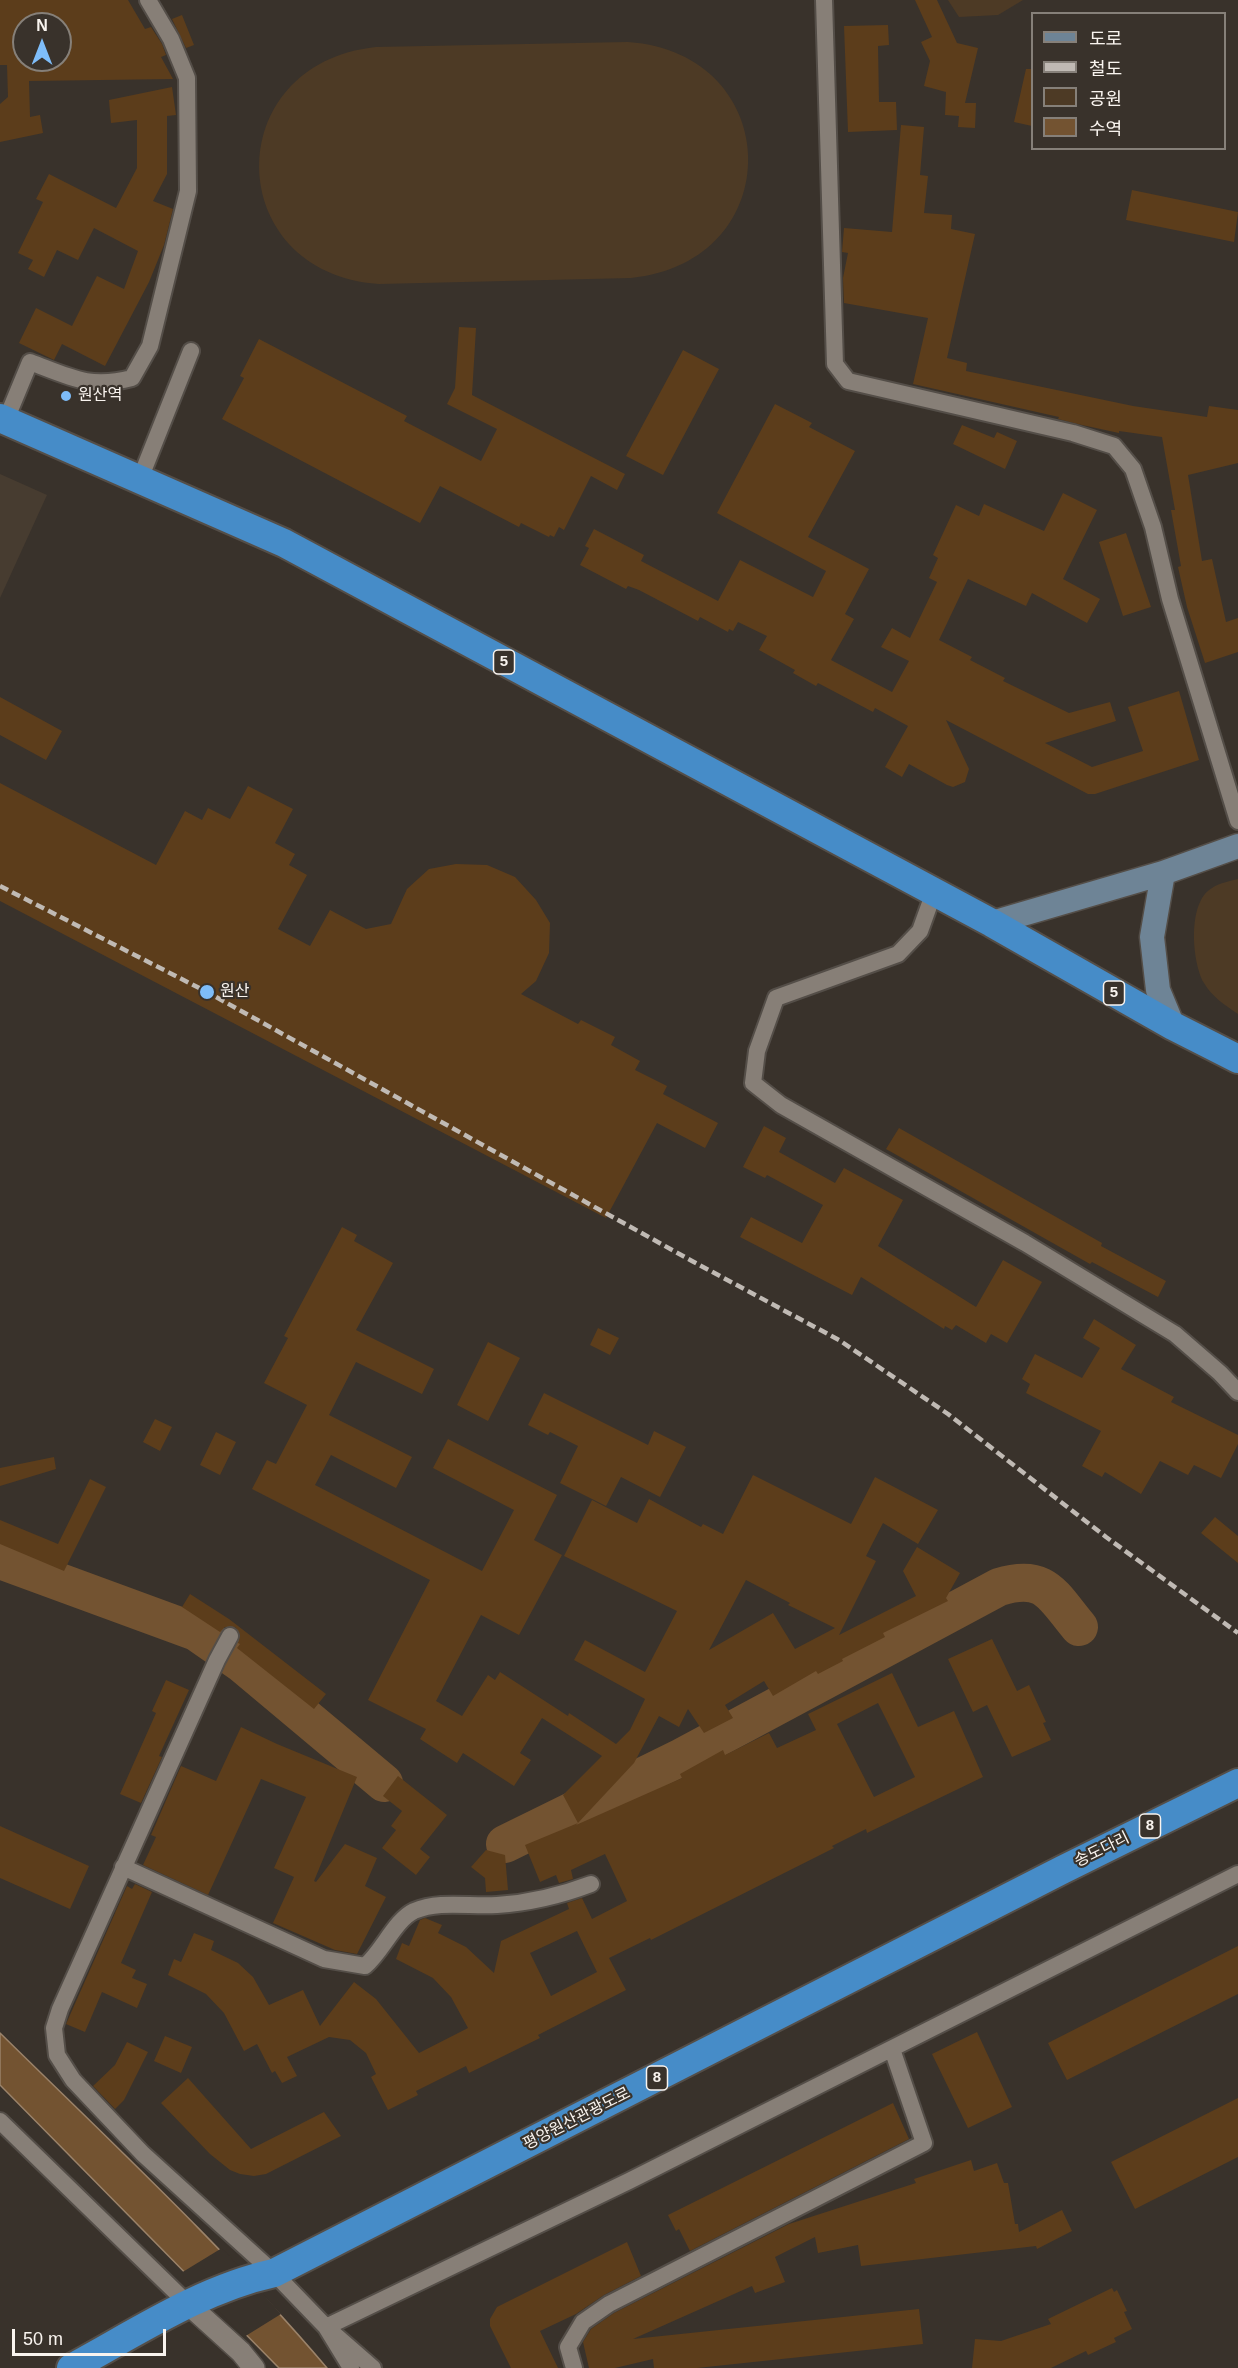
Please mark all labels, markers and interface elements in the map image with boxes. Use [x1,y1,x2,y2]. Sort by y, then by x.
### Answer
north arrow [12,12,72,72]
legend [1031,12,1226,150]
text: N [36,17,48,34]
text: 도로 [1089,29,1122,49]
text: 철도 [1089,59,1122,79]
text: 공원 [1089,89,1122,109]
text: 수역 [1089,119,1122,139]
place label: 원산역 [78,386,122,406]
marker: 원산역 [59,389,73,403]
road number: 5 [494,650,514,674]
road number: 5 [1104,981,1124,1005]
place label: 원산 [220,982,249,1002]
marker: 원산 [198,983,216,1001]
road number: 8 [1140,1814,1160,1838]
street label: 송도다리 [1071,1828,1133,1872]
road number: 8 [646,2066,668,2090]
street label: 평양원산관광도로 [520,2084,634,2154]
scale bar [15,2317,170,2355]
text: 50 m [23,2329,63,2349]

